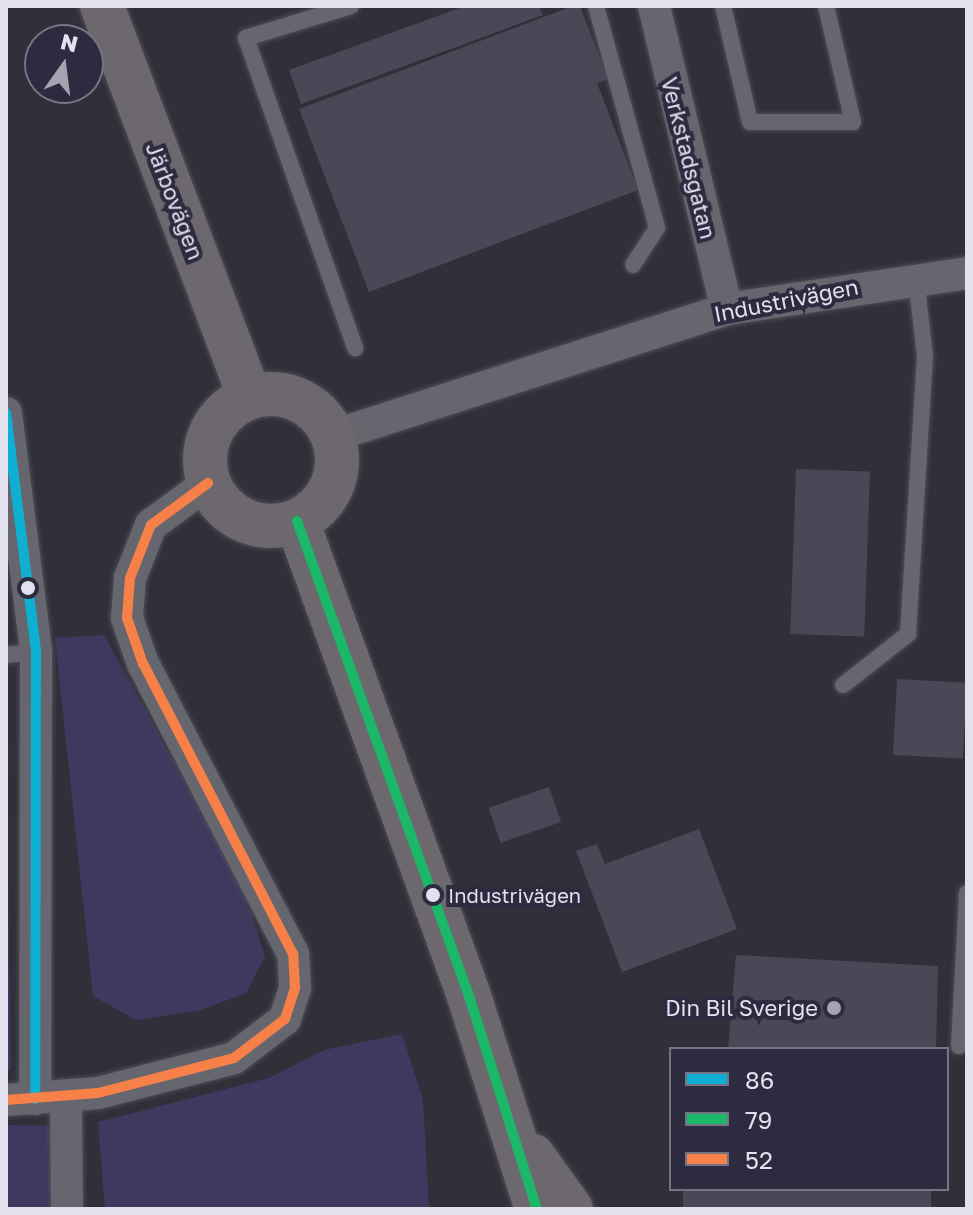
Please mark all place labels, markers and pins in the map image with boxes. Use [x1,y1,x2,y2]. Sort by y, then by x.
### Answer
unlabelled marker [20,580,36,596]
place label: Industrivägen [448,883,581,907]
marker: Industrivägen [425,887,441,903]
place label: Din Bil Sverige [665,995,818,1021]
marker: Din Bil Sverige [825,999,843,1017]

